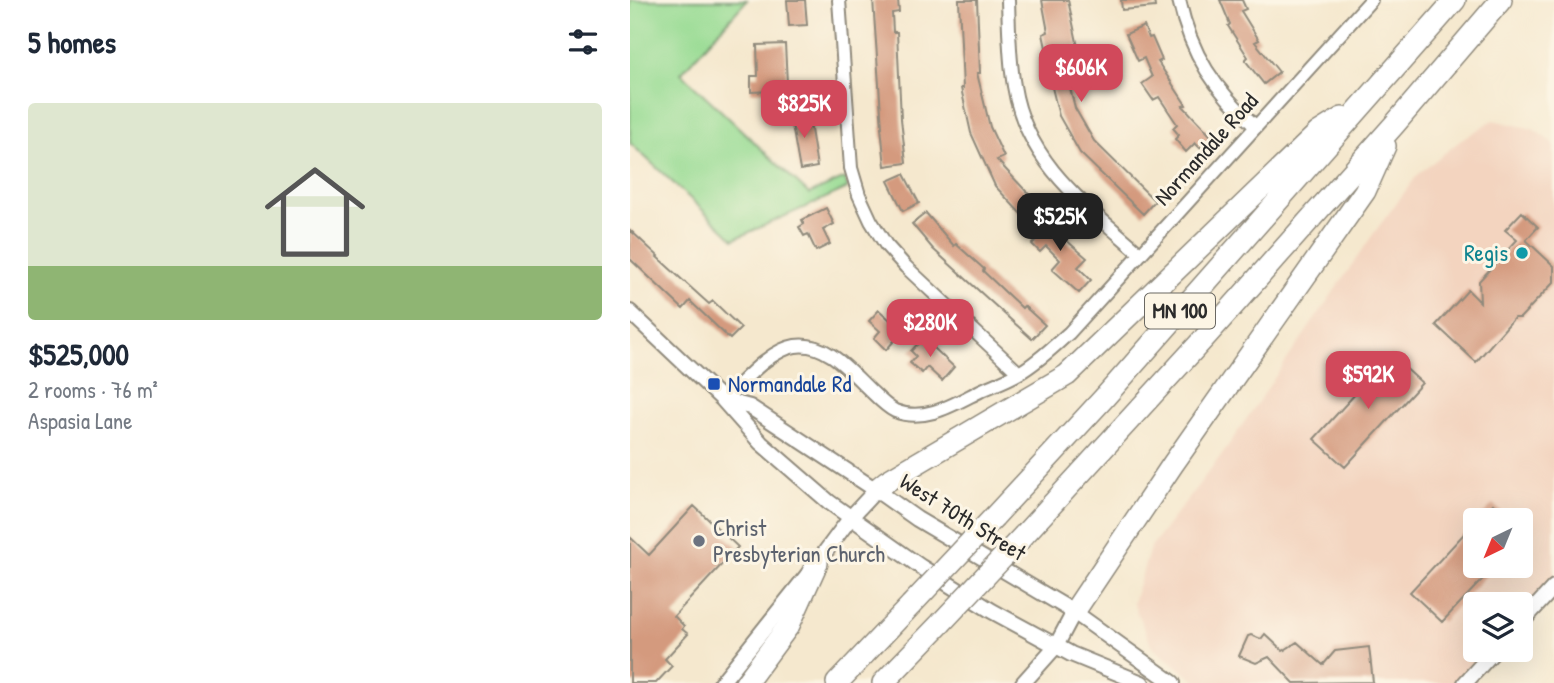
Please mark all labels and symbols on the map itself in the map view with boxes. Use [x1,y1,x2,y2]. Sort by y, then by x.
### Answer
pin: $606K [1032,44,1130,104]
pin: $825K [755,80,853,140]
street label: Normandale Road [1147,86,1265,212]
pin: $525K [1011,194,1109,253]
place label: Regis [1464,237,1508,268]
marker: Regis [1514,245,1530,261]
road number: MN 100 [1145,294,1215,328]
pin: $280K [881,300,979,359]
pin: $592K [1319,352,1417,411]
place label: Normandale Rd [728,368,851,399]
marker: Normandale Rd [706,376,722,392]
street label: West 70th Street [894,465,1033,568]
north arrow [1463,508,1533,578]
place label: Christ Presbyterian Church [713,512,885,569]
marker: Christ Presbyterian Church [691,533,707,549]

